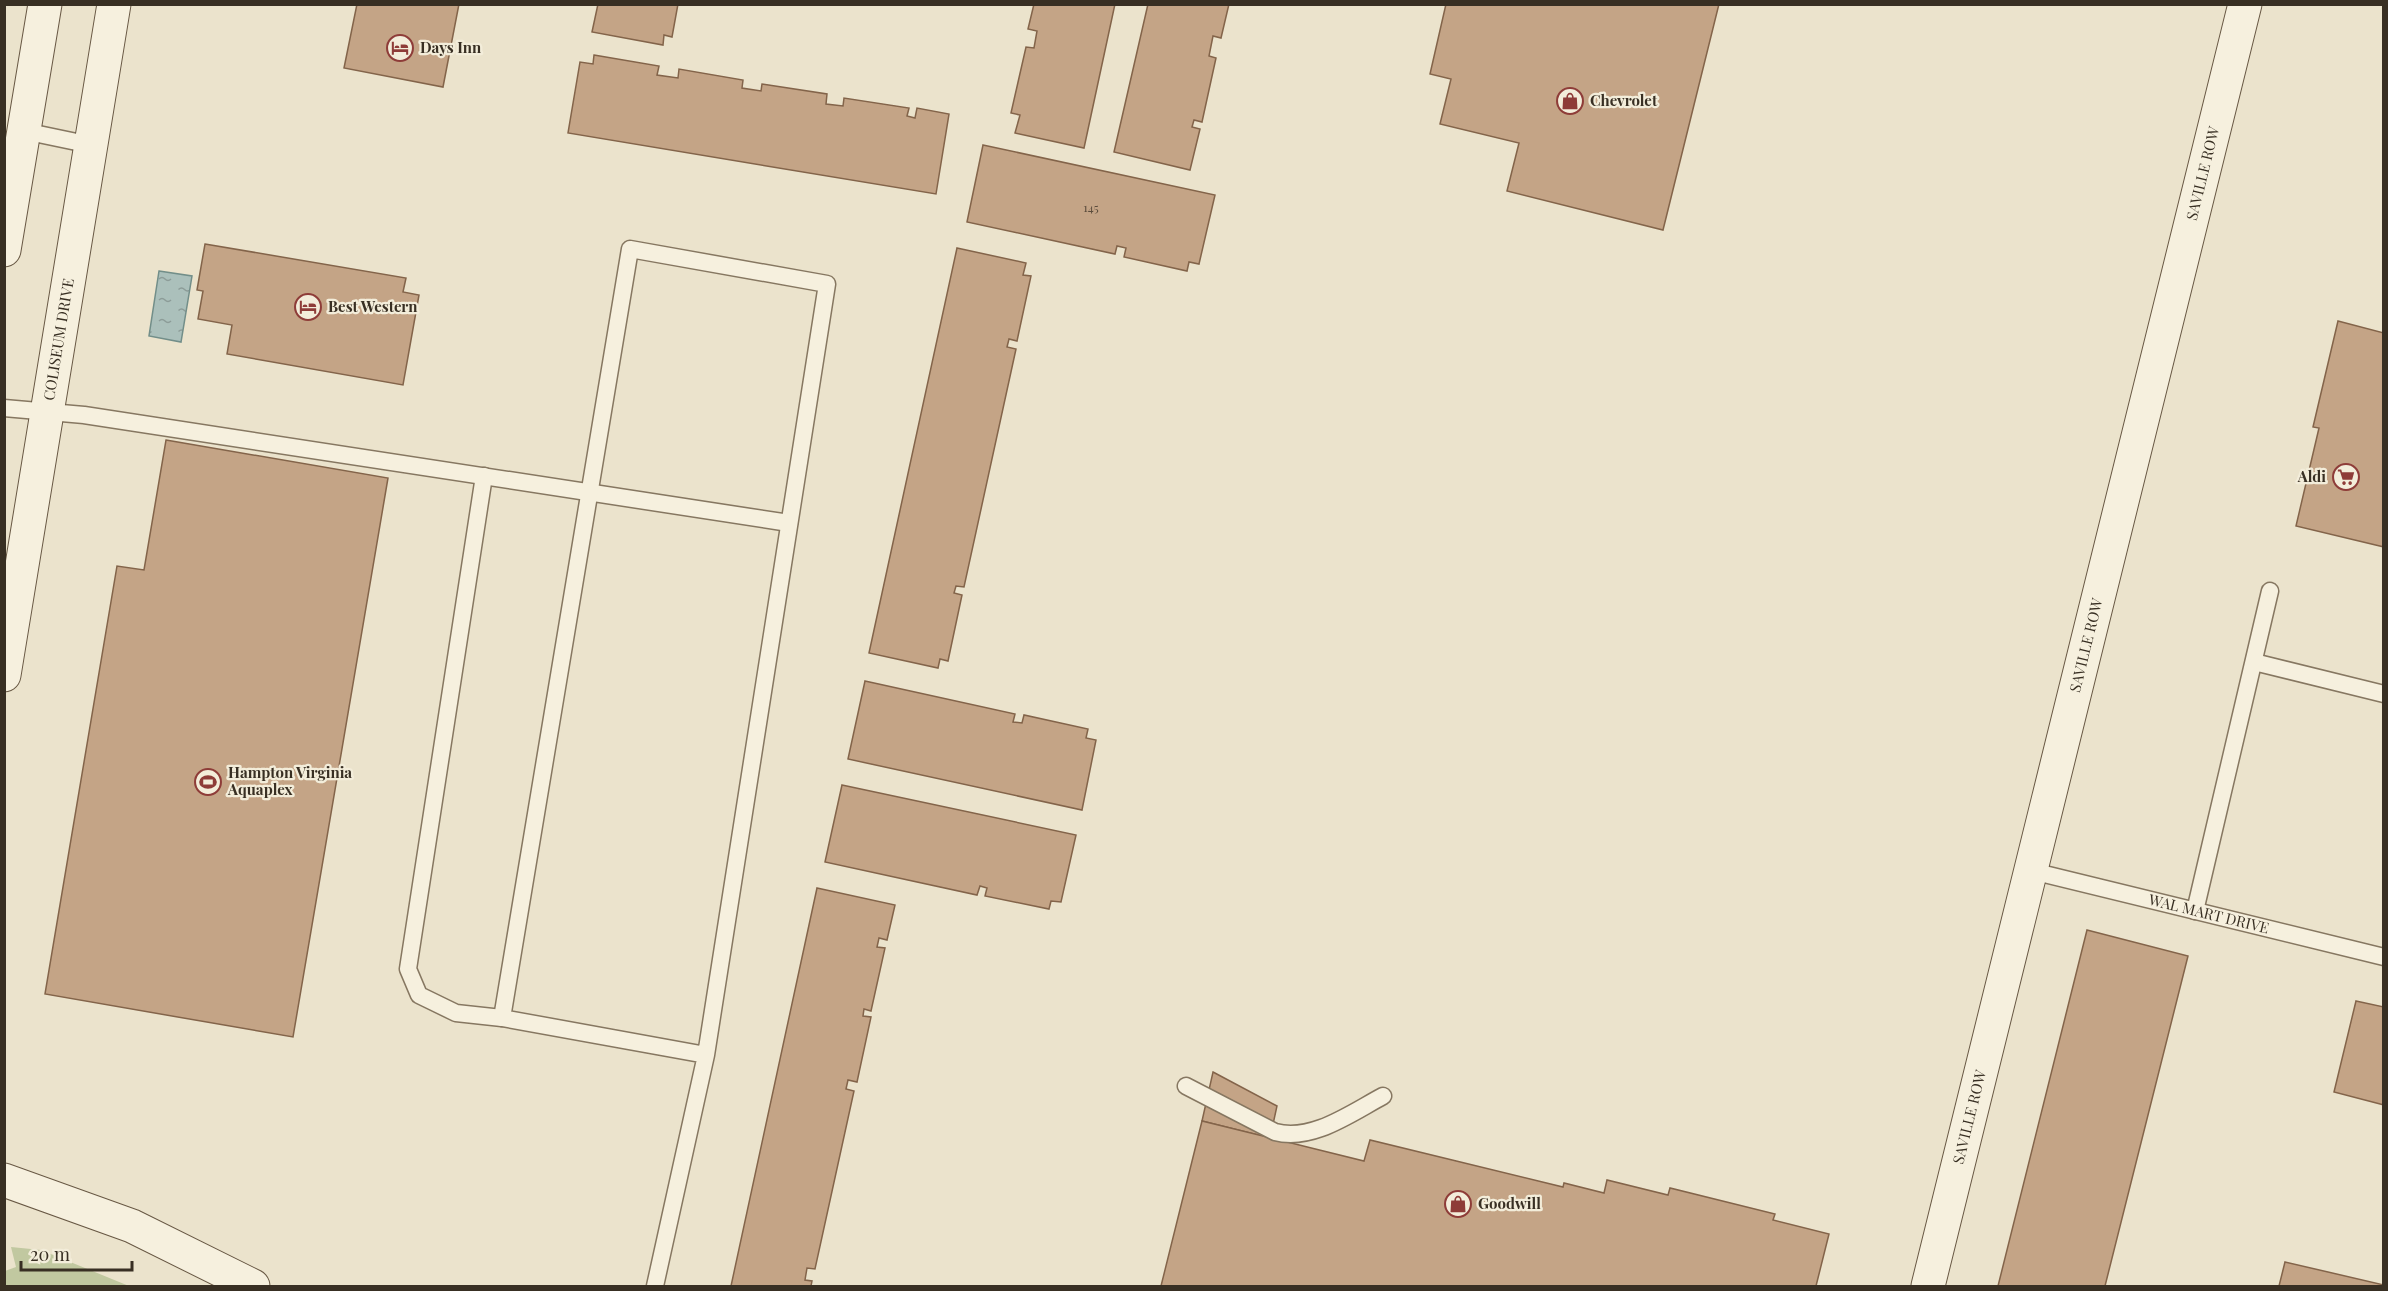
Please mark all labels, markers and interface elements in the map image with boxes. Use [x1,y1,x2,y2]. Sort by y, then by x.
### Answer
hotel icon: Days Inn [385,33,415,63]
place label: Days Inn [420,37,482,57]
shop icon: Chevrolet [1555,86,1585,116]
place label: Chevrolet [1590,90,1658,110]
street label: SAVILLE ROW [2181,124,2223,222]
house number: 145 [1083,199,1099,215]
street label: COLISEUM DRIVE [38,277,78,402]
hotel icon: Best Western [293,292,323,322]
place label: Best Western [328,296,418,316]
supermarket icon: Aldi [2331,462,2361,492]
place label: Aldi [2297,466,2326,486]
street label: SAVILLE ROW [2064,596,2107,694]
place label: Hampton Virginia Aquaplex [227,762,352,799]
sports icon: Hampton Virginia Aquaplex [193,767,223,797]
street label: WAL MART DRIVE [2146,889,2271,938]
street label: SAVILLE ROW [1948,1067,1990,1166]
shop icon: Goodwill [1443,1189,1473,1219]
place label: Goodwill [1478,1193,1541,1213]
scale bar [21,1234,132,1272]
text: 20 m [30,1242,70,1266]

